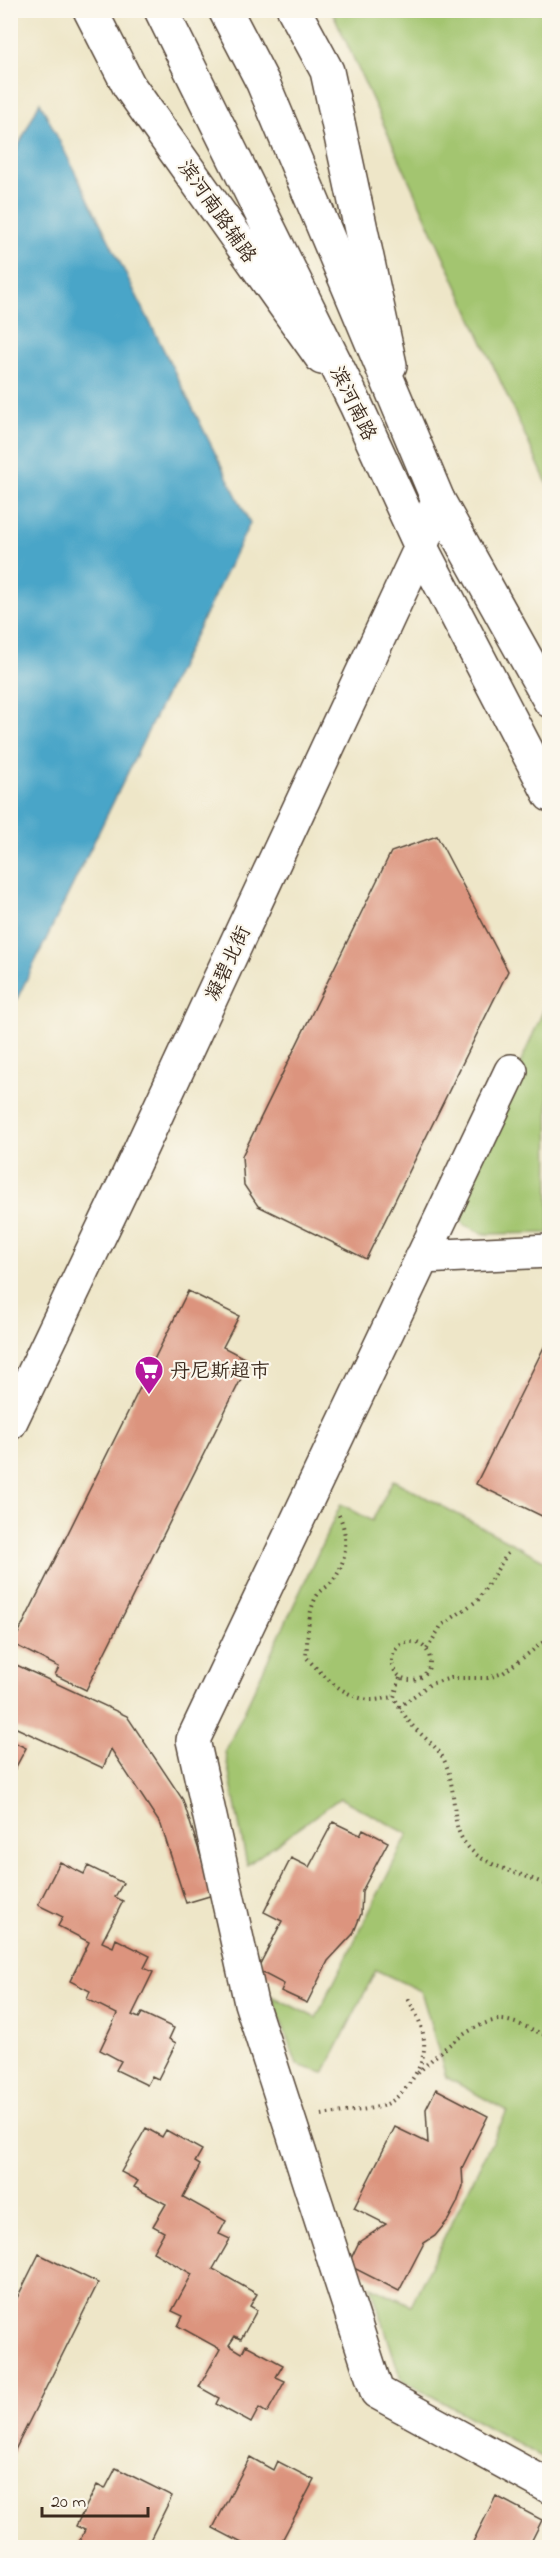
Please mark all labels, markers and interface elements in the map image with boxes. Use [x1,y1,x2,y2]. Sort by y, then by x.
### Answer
street label: 滨河南路辅路 [170,155,263,271]
street label: 滨河南路 [321,362,383,447]
street label: 凝碧北街 [199,922,259,1006]
supermarket icon: 丹尼斯超市 [133,1354,165,1396]
place label: 丹尼斯超市 [170,1358,270,1387]
scale bar [42,2480,148,2518]
text: 20 m [51,2490,86,2516]

